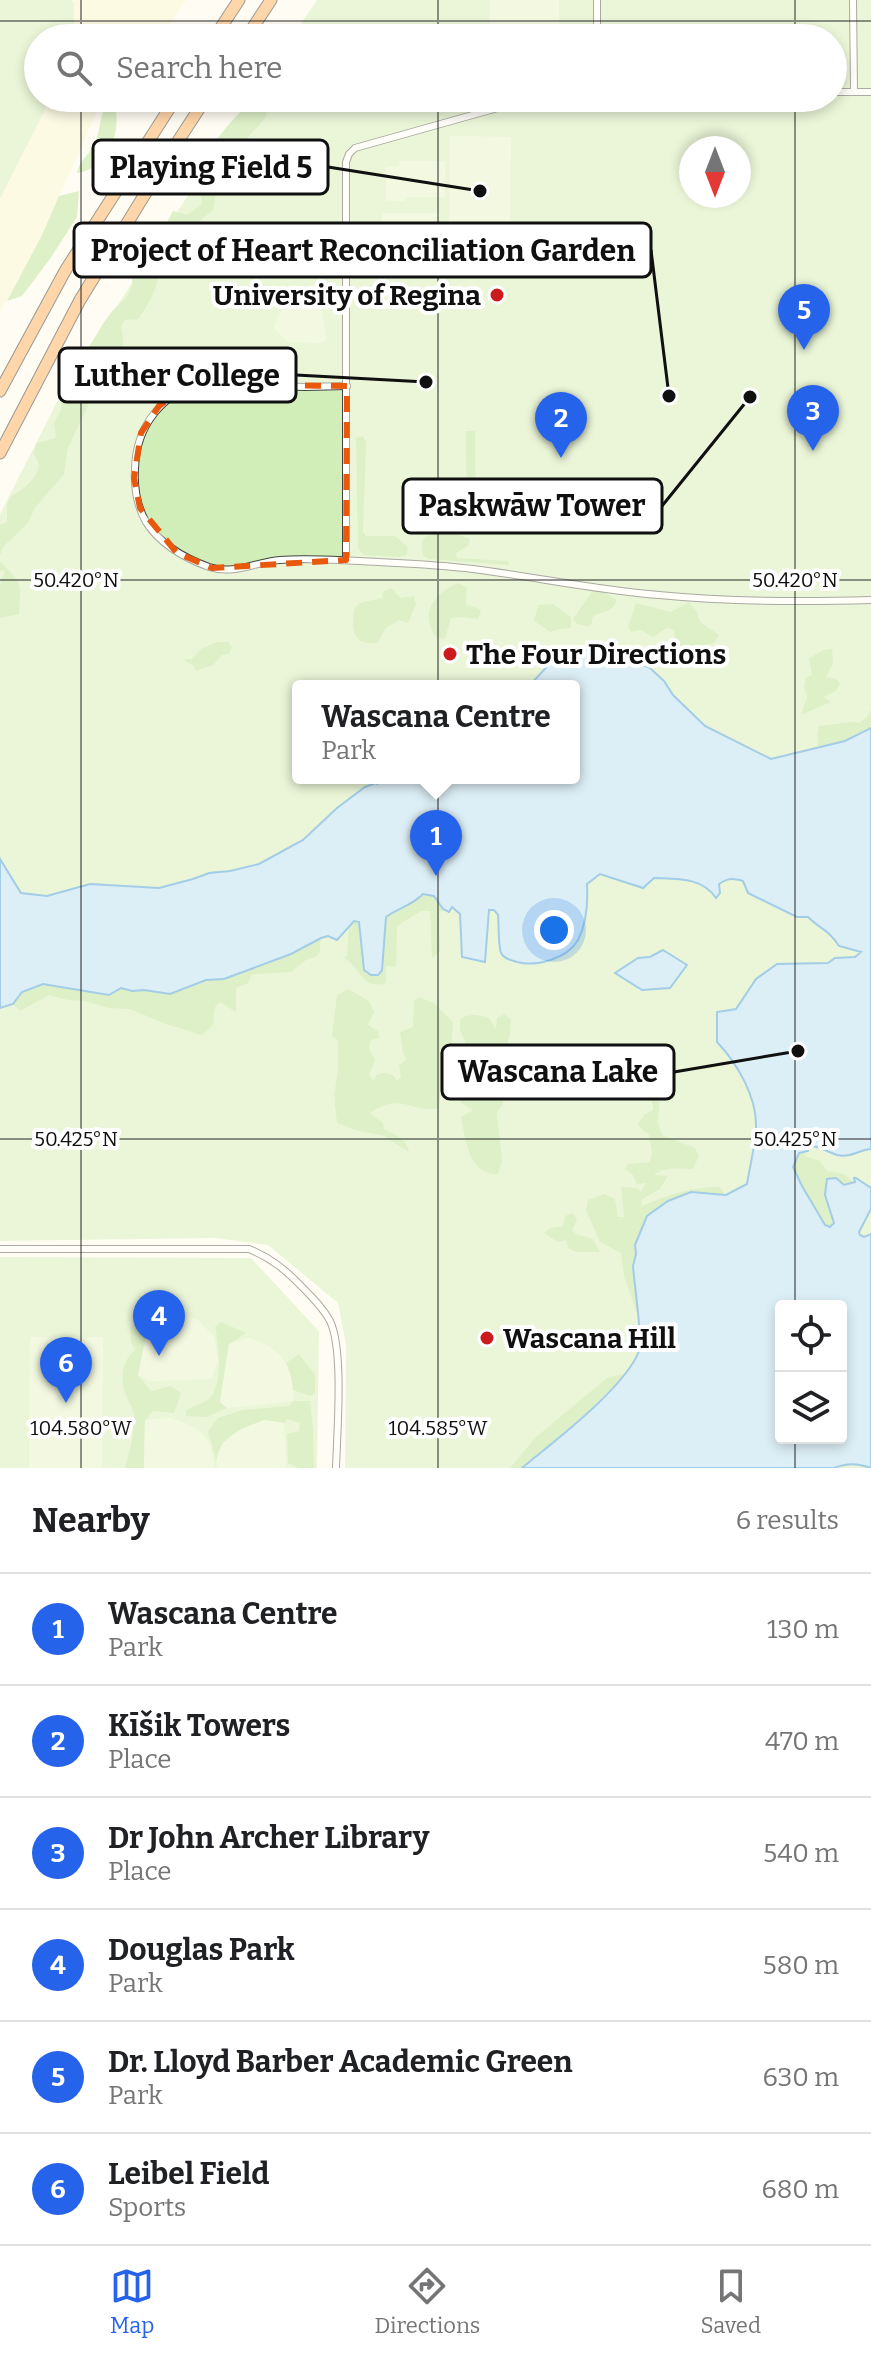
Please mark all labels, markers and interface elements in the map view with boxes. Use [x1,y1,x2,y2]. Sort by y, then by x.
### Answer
search box [24,24,847,112]
icon: search [52,46,96,90]
text: Search here [116,50,283,86]
north arrow [679,136,751,208]
callout: Playing Field 5 [93,140,328,194]
text: Playing Field 5 [110,150,312,186]
callout: Project of Heart Reconciliation Garden [74,223,651,277]
text: Project of Heart Reconciliation Garden [90,233,636,269]
place label: University of Regina [213,279,481,312]
pin: 5 [778,284,830,350]
marker: University of Regina [488,286,506,304]
callout: Luther College [59,348,296,402]
text: Luther College [74,358,280,394]
pin: 3 [787,385,839,451]
pin: 2 [535,392,587,458]
callout: Paskwāw Tower [403,479,662,533]
text: Paskwāw Tower [418,488,646,524]
text: 50.420°N [33,568,119,592]
text: 50.420°N [752,568,838,592]
place label: The Four Directions [466,638,726,671]
marker: The Four Directions [441,645,459,663]
popup [292,680,580,784]
text: Wascana Centre [321,699,551,735]
text: Park [321,735,376,766]
pin: 1 [410,810,462,876]
your location [534,910,574,950]
callout: Wascana Lake [442,1045,674,1099]
text: Wascana Lake [458,1054,658,1090]
text: 50.425°N [34,1127,118,1151]
text: 50.425°N [753,1127,837,1151]
pin: 4 [133,1290,185,1356]
map controls [775,1300,847,1444]
button: locate [775,1300,847,1372]
place label: Wascana Hill [503,1322,676,1355]
marker: Wascana Hill [478,1329,496,1347]
pin: 6 [40,1337,92,1403]
button: layers [775,1372,847,1444]
text: 104.580°W [30,1416,132,1440]
text: 104.585°W [388,1416,488,1440]
text: Nearby [32,1500,150,1541]
text: 6 results [736,1505,839,1536]
text: Wascana Centre [108,1596,338,1632]
text: 1 [52,1614,64,1645]
text: 130 m [767,1614,839,1645]
text: Park [108,1632,163,1663]
text: Kīšik Towers [108,1708,290,1744]
text: 2 [51,1726,65,1757]
text: 470 m [765,1726,839,1757]
text: Place [108,1744,172,1775]
text: Dr John Archer Library [108,1820,429,1856]
text: 3 [51,1838,65,1869]
text: 540 m [763,1838,839,1869]
text: Place [108,1856,172,1887]
text: Douglas Park [108,1932,295,1968]
text: 4 [50,1950,66,1981]
text: 580 m [763,1950,839,1981]
text: Park [108,1968,163,1999]
text: Dr. Lloyd Barber Academic Green [108,2044,573,2080]
text: 5 [51,2062,65,2093]
text: 630 m [763,2062,839,2093]
text: Park [108,2080,163,2111]
text: Leibel Field [108,2156,269,2192]
text: 6 [50,2174,66,2205]
text: 680 m [761,2174,839,2205]
text: Sports [108,2192,186,2223]
tab: Map [110,2264,154,2339]
tab: Directions [375,2264,480,2339]
tab: Saved [701,2264,761,2339]

